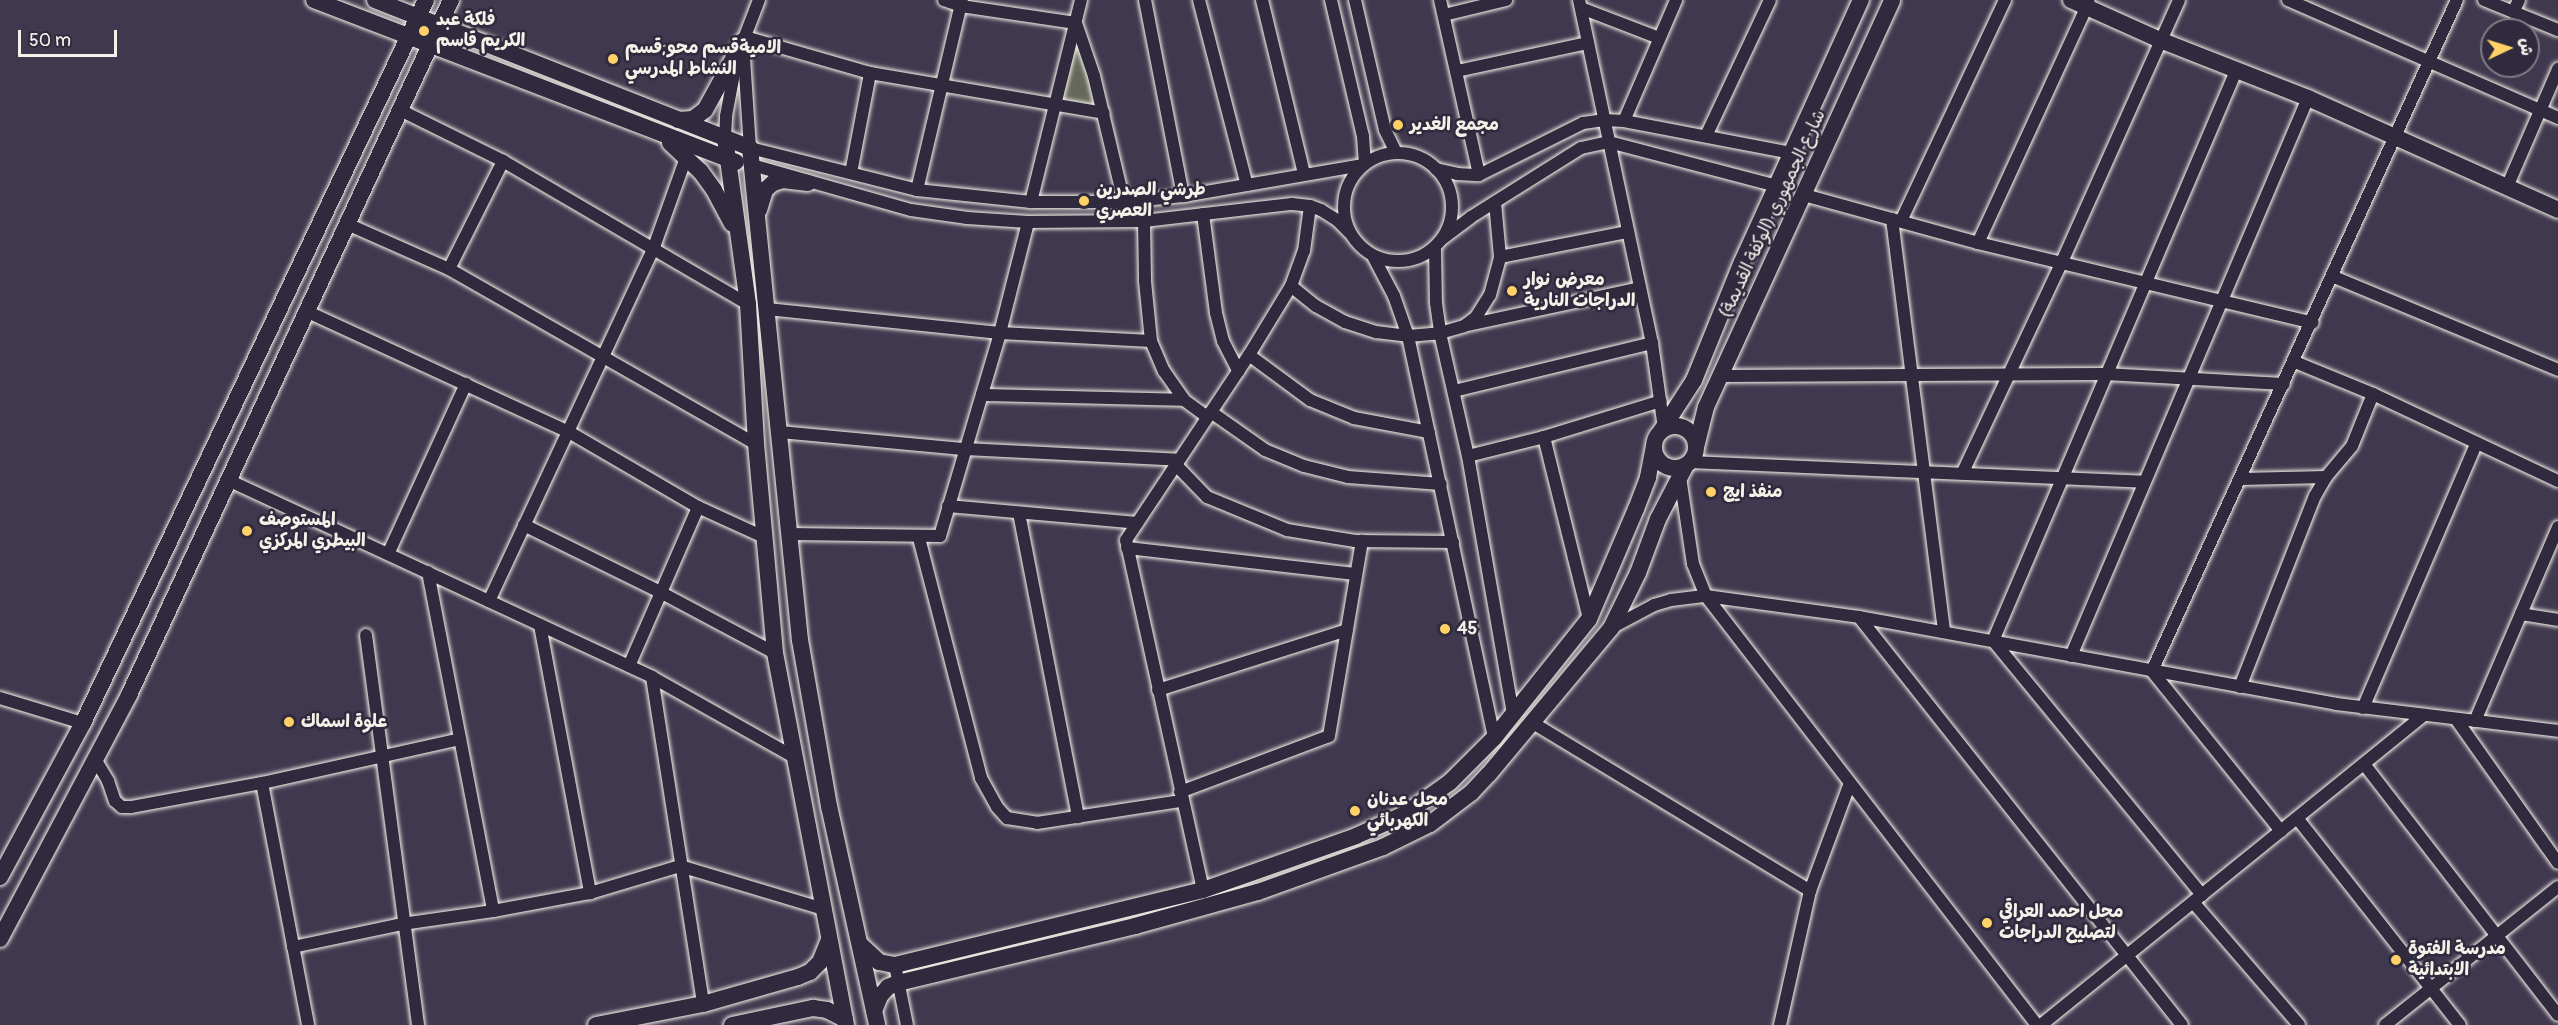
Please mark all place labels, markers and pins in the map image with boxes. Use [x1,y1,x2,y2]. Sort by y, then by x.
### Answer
place label: فلكة عبد الكريم قاسم [436,10,525,52]
marker: فلكة عبد الكريم قاسم [417,24,431,38]
place label: الاميةقسم محو;قسم النشاط المدرسي [625,38,781,80]
marker: الاميةقسم محو;قسم النشاط المدرسي [606,52,620,66]
place label: مجمع الغدير [1410,114,1499,136]
marker: مجمع الغدير [1391,118,1405,132]
place label: طرشي الصدرين العصري [1096,180,1206,222]
marker: طرشي الصدرين العصري [1077,194,1091,208]
place label: معرض نوار الدراجات النارية [1524,270,1635,312]
marker: معرض نوار الدراجات النارية [1505,284,1519,298]
place label: منفذ ايج [1723,481,1782,503]
marker: منفذ ايج [1704,485,1718,499]
place label: المستوصف البيطري المركزي [259,510,366,552]
marker: المستوصف البيطري المركزي [240,524,254,538]
place label: 45 [1457,618,1477,640]
marker: 45 [1438,622,1452,636]
place label: علوة اسماك [301,711,387,733]
marker: علوة اسماك [282,715,296,729]
place label: محل عدنان الكهربائي [1367,790,1448,832]
marker: محل عدنان الكهربائي [1348,804,1362,818]
place label: محل احمد العراقي لتصليح الدراجات [1999,902,2123,944]
marker: محل احمد العراقي لتصليح الدراجات [1980,916,1994,930]
place label: مدرسة الفتوة الابتدائية [2408,939,2506,982]
marker: مدرسة الفتوة الابتدائية [2389,953,2403,967]

